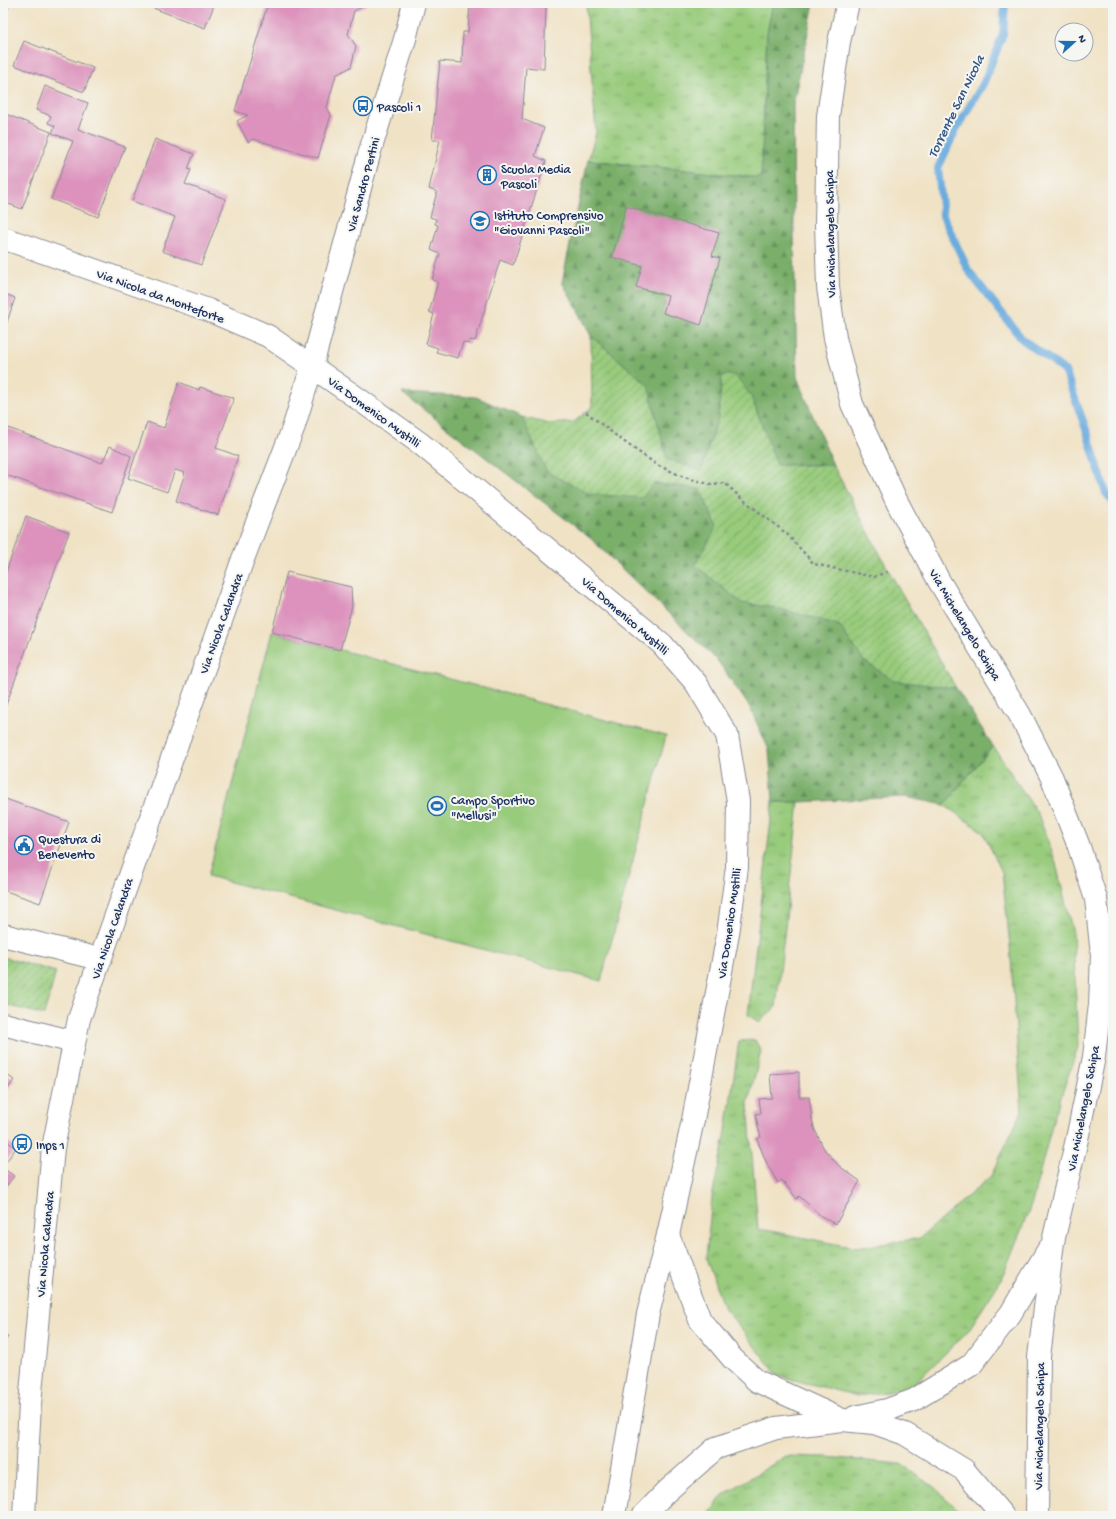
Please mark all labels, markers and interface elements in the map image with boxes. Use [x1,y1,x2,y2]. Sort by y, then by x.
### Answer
north arrow [1054,22,1094,62]
text: N [1075,34,1088,45]
water label: Torrente San Nicola [925,52,990,161]
bus stop icon: Pascoli 1 [352,95,374,117]
place label: Pascoli 1 [376,101,421,116]
street label: Via Sandro Pertini [344,135,384,235]
place label: Scuola Media Pascoli [500,163,572,193]
building icon: Scuola Media Pascoli [476,164,498,186]
street label: Via Michelangelo Schipa [823,169,840,299]
place label: Istituto Comprensivo "Giovanni Pascoli" [494,209,604,239]
school or university icon: Istituto Comprensivo "Giovanni Pascoli" [469,210,491,232]
street label: Via Nicola da Monteforte [93,267,226,328]
street label: Via Domenico Mustilli [323,374,423,452]
street label: Via Michelangelo Schipa [924,566,1003,684]
street label: Via Nicola Calandra [197,571,248,677]
street label: Via Domenico Mustilli [577,574,671,659]
place label: Campo Sportivo "Mellusi" [451,794,535,824]
sports icon: Campo Sportivo "Mellusi" [426,795,448,817]
place label: Questura di Benevento [37,833,101,863]
public building icon: Questura di Benevento [13,834,35,856]
street label: Via Domenico Mustilli [715,867,746,981]
street label: Via Nicola Calandra [89,876,138,982]
street label: Via Michelangelo Schipa [1065,1044,1104,1173]
bus stop icon: Inps 1 [11,1133,33,1155]
place label: Inps 1 [36,1139,65,1154]
street label: Via Nicola Calandra [34,1190,59,1299]
street label: Via Michelangelo Schipa [1032,1362,1049,1491]

